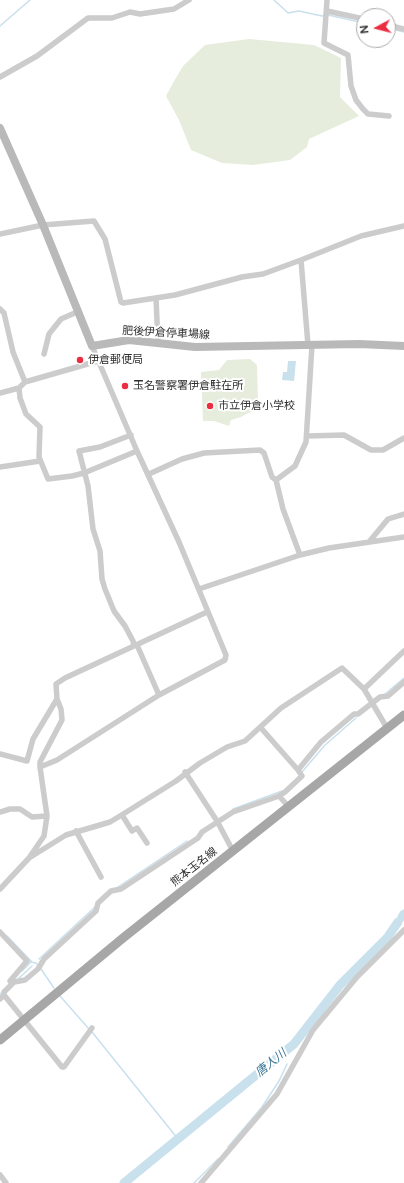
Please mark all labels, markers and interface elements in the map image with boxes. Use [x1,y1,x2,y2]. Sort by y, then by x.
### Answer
north arrow [356,8,396,48]
text: N [358,24,372,34]
street label: 肥後伊倉停車場線 [122,324,210,342]
place label: 伊倉郵便局 [88,353,143,367]
marker: 伊倉郵便局 [75,355,85,365]
place label: 玉名警察署伊倉駐在所 [133,379,243,393]
marker: 玉名警察署伊倉駐在所 [120,381,130,391]
place label: 市立伊倉小学校 [218,399,295,413]
marker: 市立伊倉小学校 [205,401,215,411]
street label: 熊本玉名線 [168,845,220,889]
water label: 唐人川 [252,1046,290,1080]

